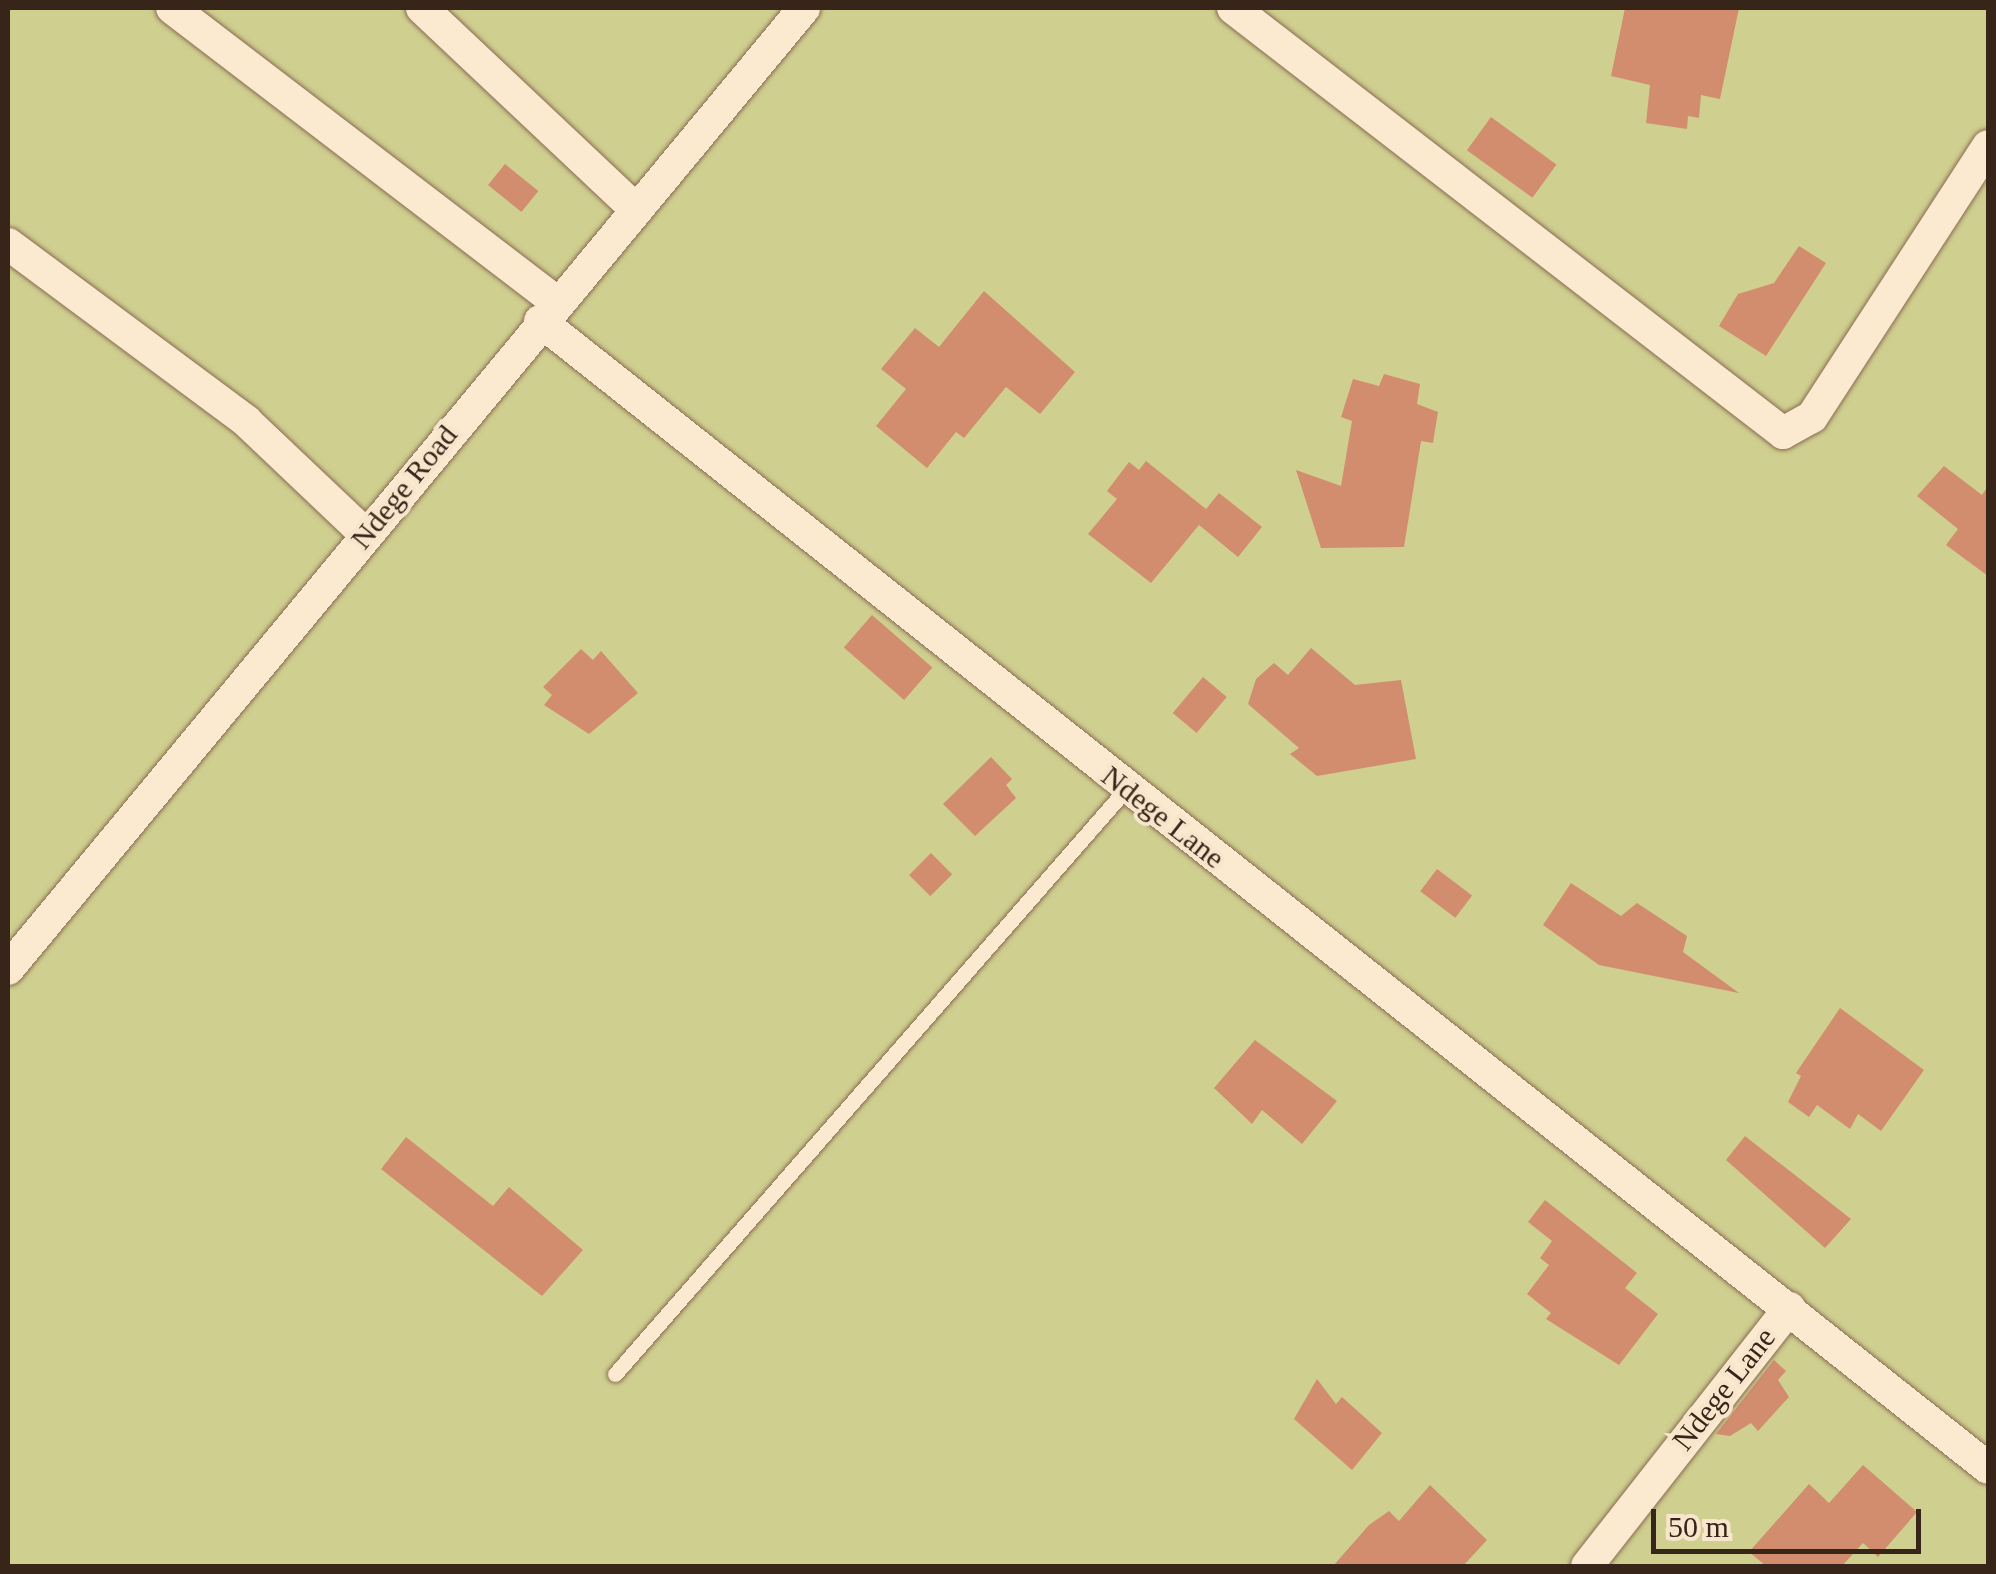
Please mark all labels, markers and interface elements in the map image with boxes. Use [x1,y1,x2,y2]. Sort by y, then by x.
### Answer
street label: Ndege Road [343,418,465,556]
street label: Ndege Lane [1094,758,1232,876]
street label: Ndege Lane [1665,1320,1783,1458]
scale bar [1656,1489,1926,1551]
text: 50 m [1668,1510,1729,1543]

